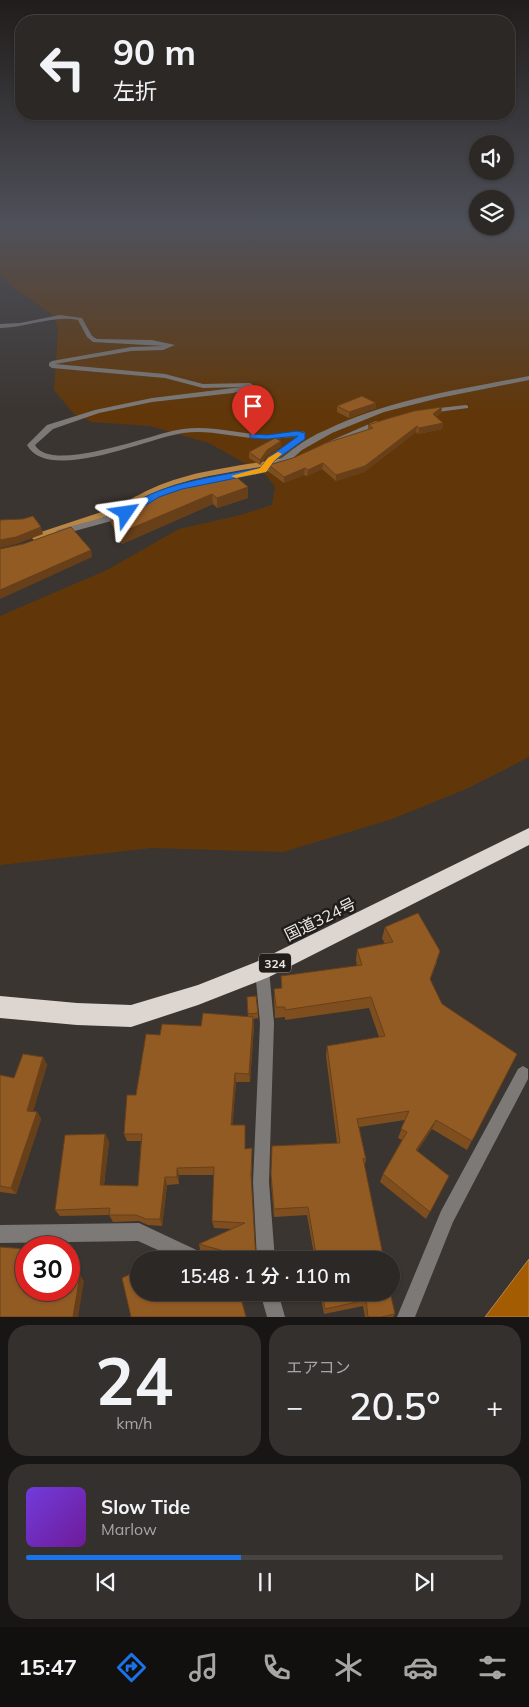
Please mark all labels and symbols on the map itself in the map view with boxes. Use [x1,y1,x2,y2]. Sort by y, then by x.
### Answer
pin [232,385,274,436]
position arrow [99,486,151,538]
street label: 国道324号 [281,893,359,945]
road number: 324 [259,954,291,972]
speed limit sign: 30 [15,1236,80,1301]

